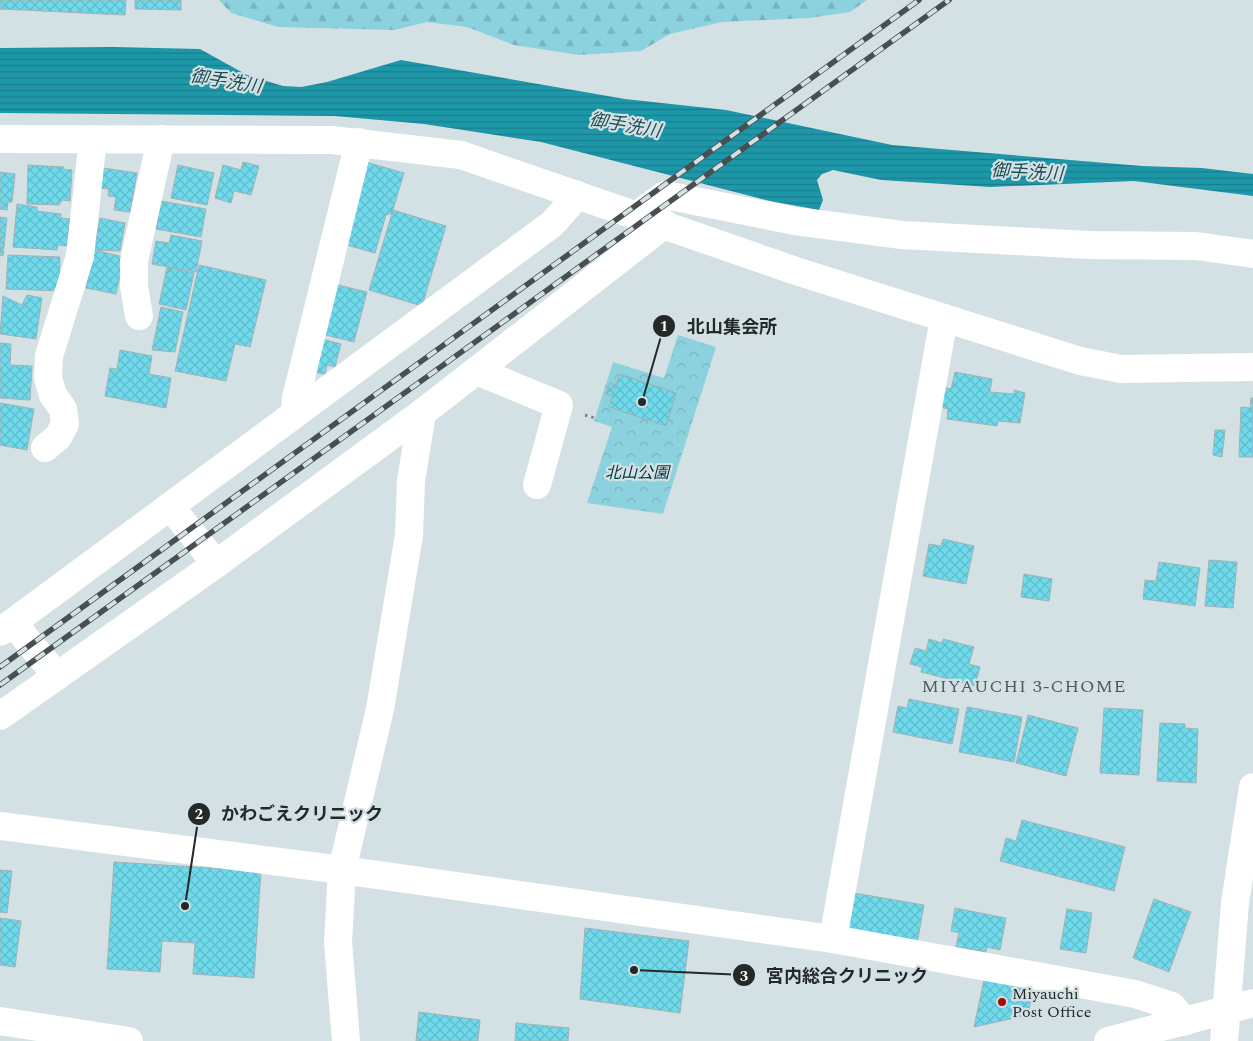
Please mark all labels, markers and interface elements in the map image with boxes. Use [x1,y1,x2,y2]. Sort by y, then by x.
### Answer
water label: 御手洗川 [188,63,266,101]
water label: 御手洗川 [587,106,665,145]
water label: 御手洗川 [990,157,1066,188]
callout: 北山集会所 [652,310,787,343]
text: 北山集会所 [687,314,777,341]
text: 1 [660,315,668,338]
park label: 北山公園 [605,461,671,485]
district label: MIYAUCHI 3-CHOME [922,673,1126,700]
callout: かわごえクリニック [186,797,393,830]
text: かわごえクリニック [221,801,383,828]
text: 2 [195,803,203,826]
callout: 宮内総合クリニック [731,959,938,992]
text: 宮内総合クリニック [766,963,928,990]
text: 3 [740,965,748,988]
place label: Miyauchi Post Office [1012,982,1091,1024]
marker: Miyauchi Post Office [996,996,1008,1008]

